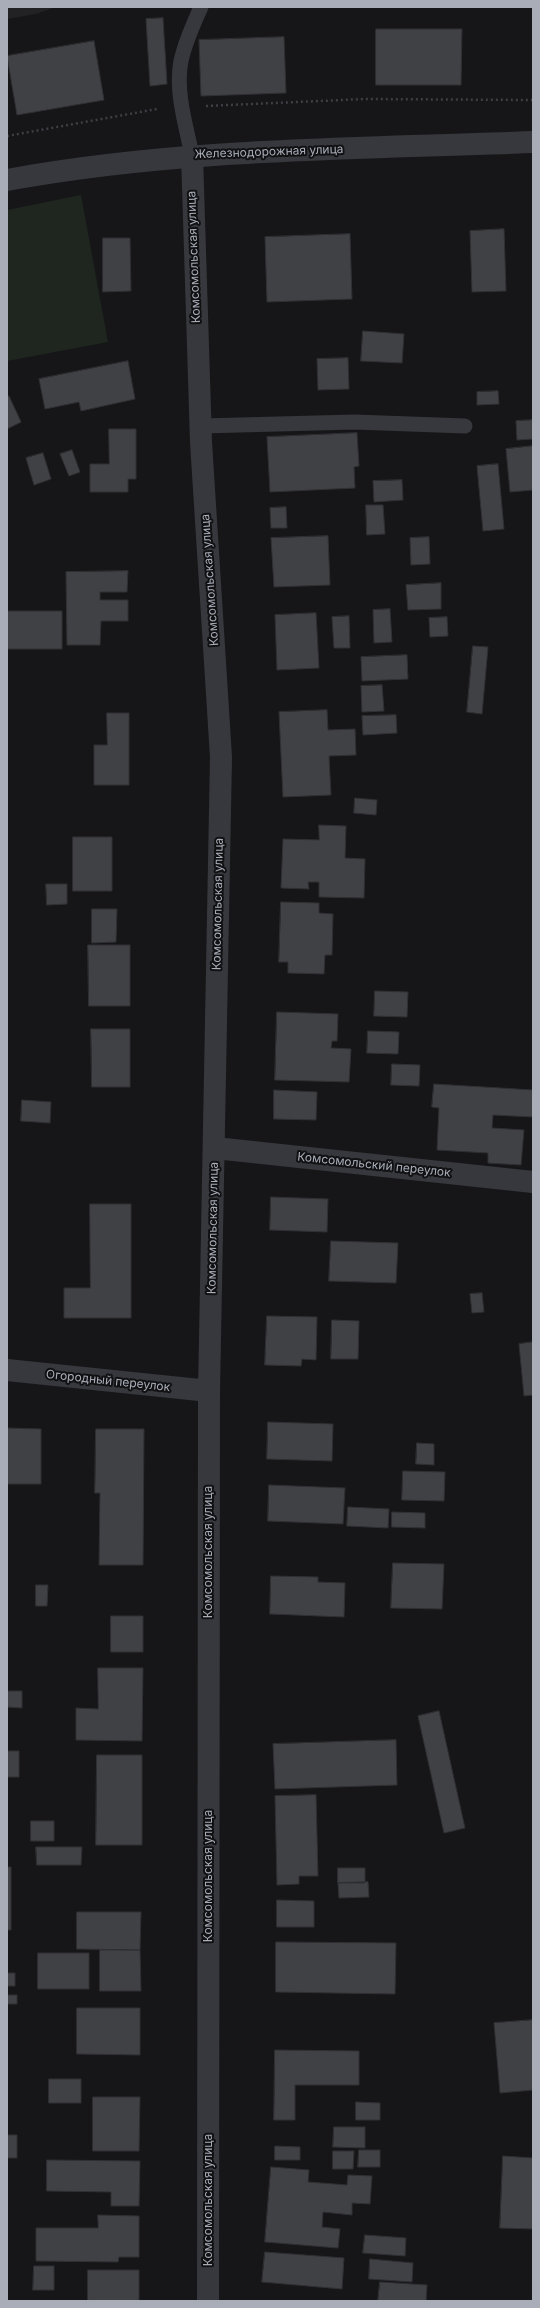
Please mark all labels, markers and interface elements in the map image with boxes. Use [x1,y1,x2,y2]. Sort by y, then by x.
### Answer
street label: Железнодорожная улица [194,142,344,162]
street label: Комсомольская улица [184,191,204,323]
street label: Комсомольская улица [198,513,222,647]
street label: Комсомольская улица [210,838,226,970]
street label: Комсомольский переулок [297,1150,451,1180]
street label: Комсомольская улица [205,1162,221,1294]
street label: Огородный переулок [45,1367,171,1395]
street label: Комсомольская улица [201,1486,215,1618]
street label: Комсомольская улица [201,1810,215,1942]
street label: Комсомольская улица [201,2134,215,2266]

